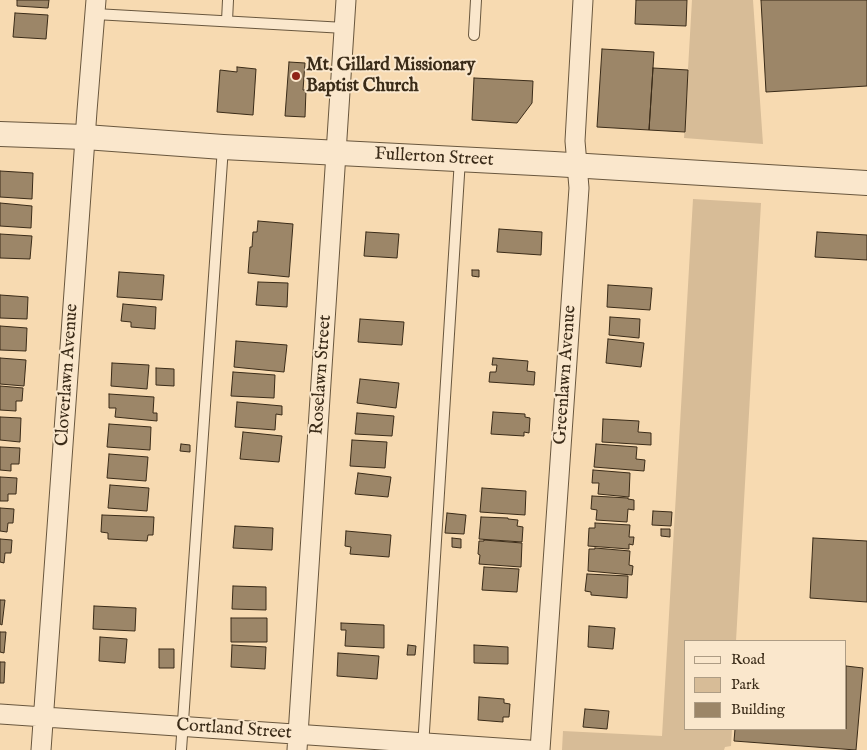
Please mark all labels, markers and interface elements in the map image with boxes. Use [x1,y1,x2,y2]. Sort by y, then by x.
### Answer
place label: Mt. Gillard Missionary Baptist Church [306,55,475,98]
marker: Mt. Gillard Missionary Baptist Church [290,70,302,82]
street label: Fullerton Street [374,144,494,172]
street label: Cloverlawn Avenue [52,303,84,447]
street label: Greenlawn Avenue [550,304,582,446]
street label: Roselawn Street [307,314,337,436]
legend [684,640,847,730]
text: Road [731,650,765,669]
text: Park [731,675,760,694]
text: Building [731,700,785,719]
street label: Cortland Street [175,715,293,745]

